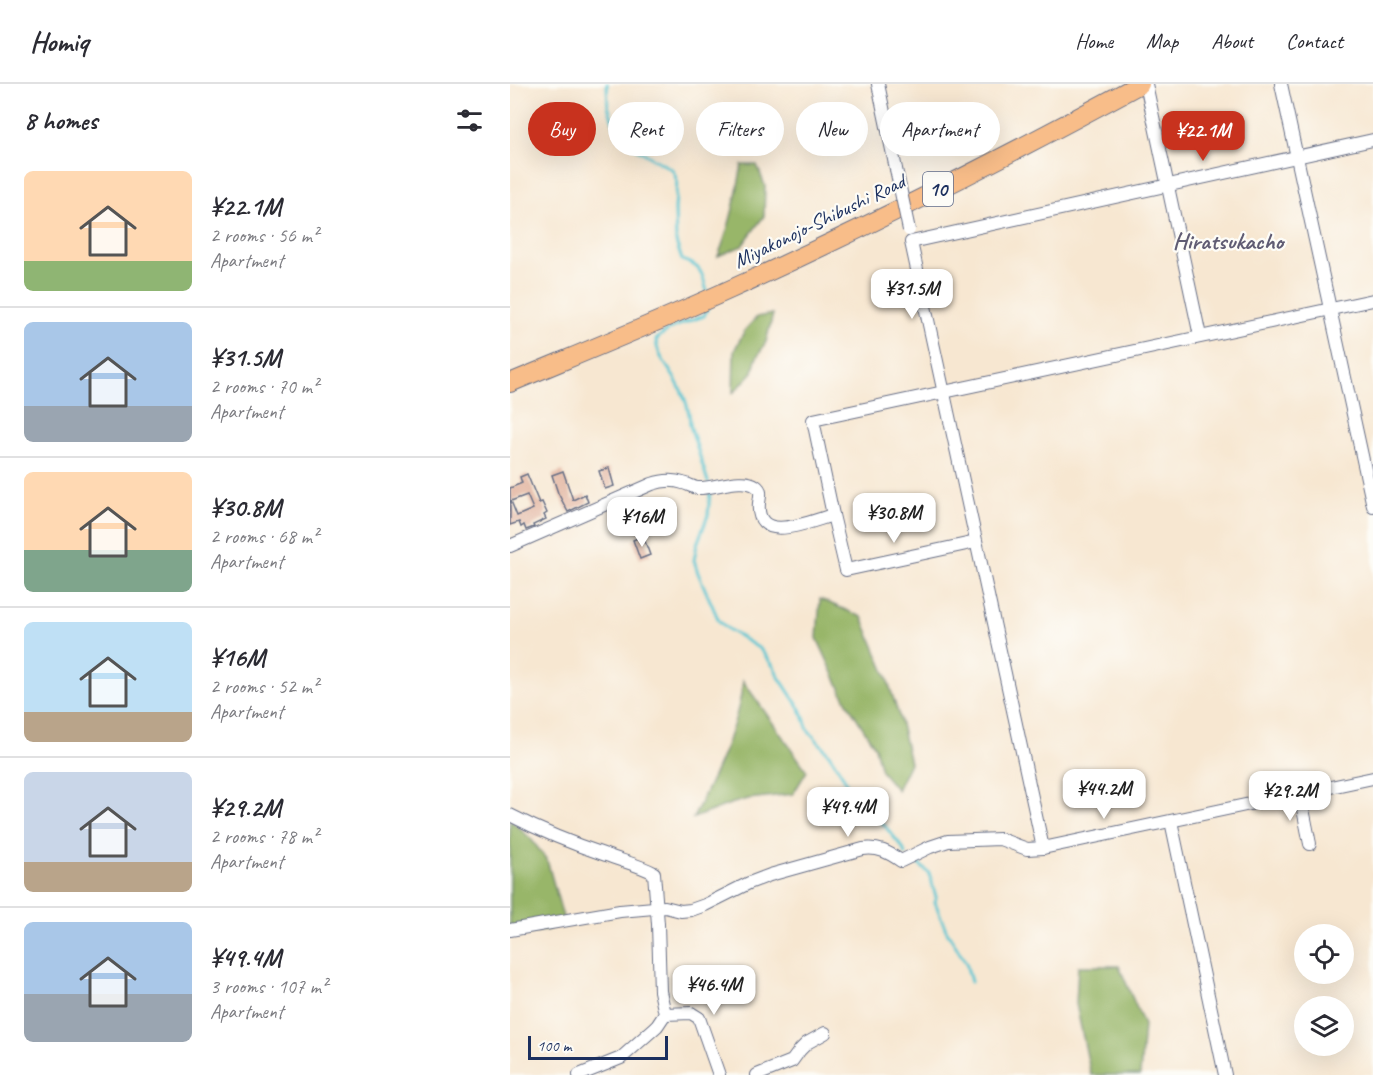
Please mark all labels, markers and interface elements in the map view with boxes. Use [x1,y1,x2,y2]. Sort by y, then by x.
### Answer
text: Homiq [30,24,88,59]
text: Home [1075,28,1113,54]
text: Map [1146,28,1178,54]
text: About [1211,28,1253,54]
text: Contact [1286,28,1343,54]
chip: Buy [528,102,596,156]
chip: Rent [608,102,684,156]
chip: Filters [696,102,784,156]
chip: New [796,102,868,156]
chip: Apartment [880,102,1000,156]
text: 8 homes [24,104,97,137]
icon: filters [453,104,486,137]
pin: ¥22.1M [1154,111,1252,162]
text: ¥22.1M [1176,118,1230,143]
street label: Miyakonojo-Shibushi Road [729,167,912,274]
road number: 10 [923,172,953,206]
text: ¥22.1M [210,190,281,223]
icon: home [72,195,144,267]
text: 2 rooms · 56 m² [210,223,318,248]
district label: Hiratsukacho [1173,226,1286,256]
text: Apartment [210,248,283,273]
pin: ¥31.5M [863,269,961,320]
text: ¥31.5M [885,276,939,301]
text: ¥31.5M [210,341,281,374]
icon: home [72,346,144,418]
text: 2 rooms · 70 m² [210,374,318,399]
text: Apartment [210,399,283,424]
text: ¥30.8M [210,491,281,524]
pin: ¥30.8M [845,493,943,544]
icon: home [72,496,144,568]
pin: ¥16M [606,497,678,548]
text: ¥30.8M [867,500,921,525]
text: ¥16M [621,504,663,529]
text: 2 rooms · 68 m² [210,524,318,549]
text: Apartment [210,549,283,574]
text: ¥16M [210,641,265,674]
icon: home [72,646,144,718]
text: 2 rooms · 52 m² [210,674,318,699]
text: Apartment [210,699,283,724]
pin: ¥44.2M [1055,769,1153,820]
pin: ¥29.2M [1241,771,1339,822]
text: ¥44.2M [1077,776,1131,801]
text: ¥29.2M [1263,778,1317,803]
pin: ¥49.4M [799,787,897,838]
text: ¥29.2M [210,791,281,824]
text: ¥49.4M [821,794,875,819]
icon: home [72,796,144,868]
text: 2 rooms · 78 m² [210,824,318,849]
text: Apartment [210,849,283,874]
map controls [1294,924,1354,1056]
button: locate [1294,924,1354,984]
text: ¥49.4M [210,941,281,974]
icon: home [72,946,144,1018]
pin: ¥46.4M [665,965,763,1016]
text: ¥46.4M [687,972,741,997]
text: 3 rooms · 107 m² [210,974,327,999]
button: layers [1294,996,1354,1056]
text: Apartment [210,999,283,1024]
scale bar [528,1033,668,1060]
text: 100 m [537,1036,571,1056]

